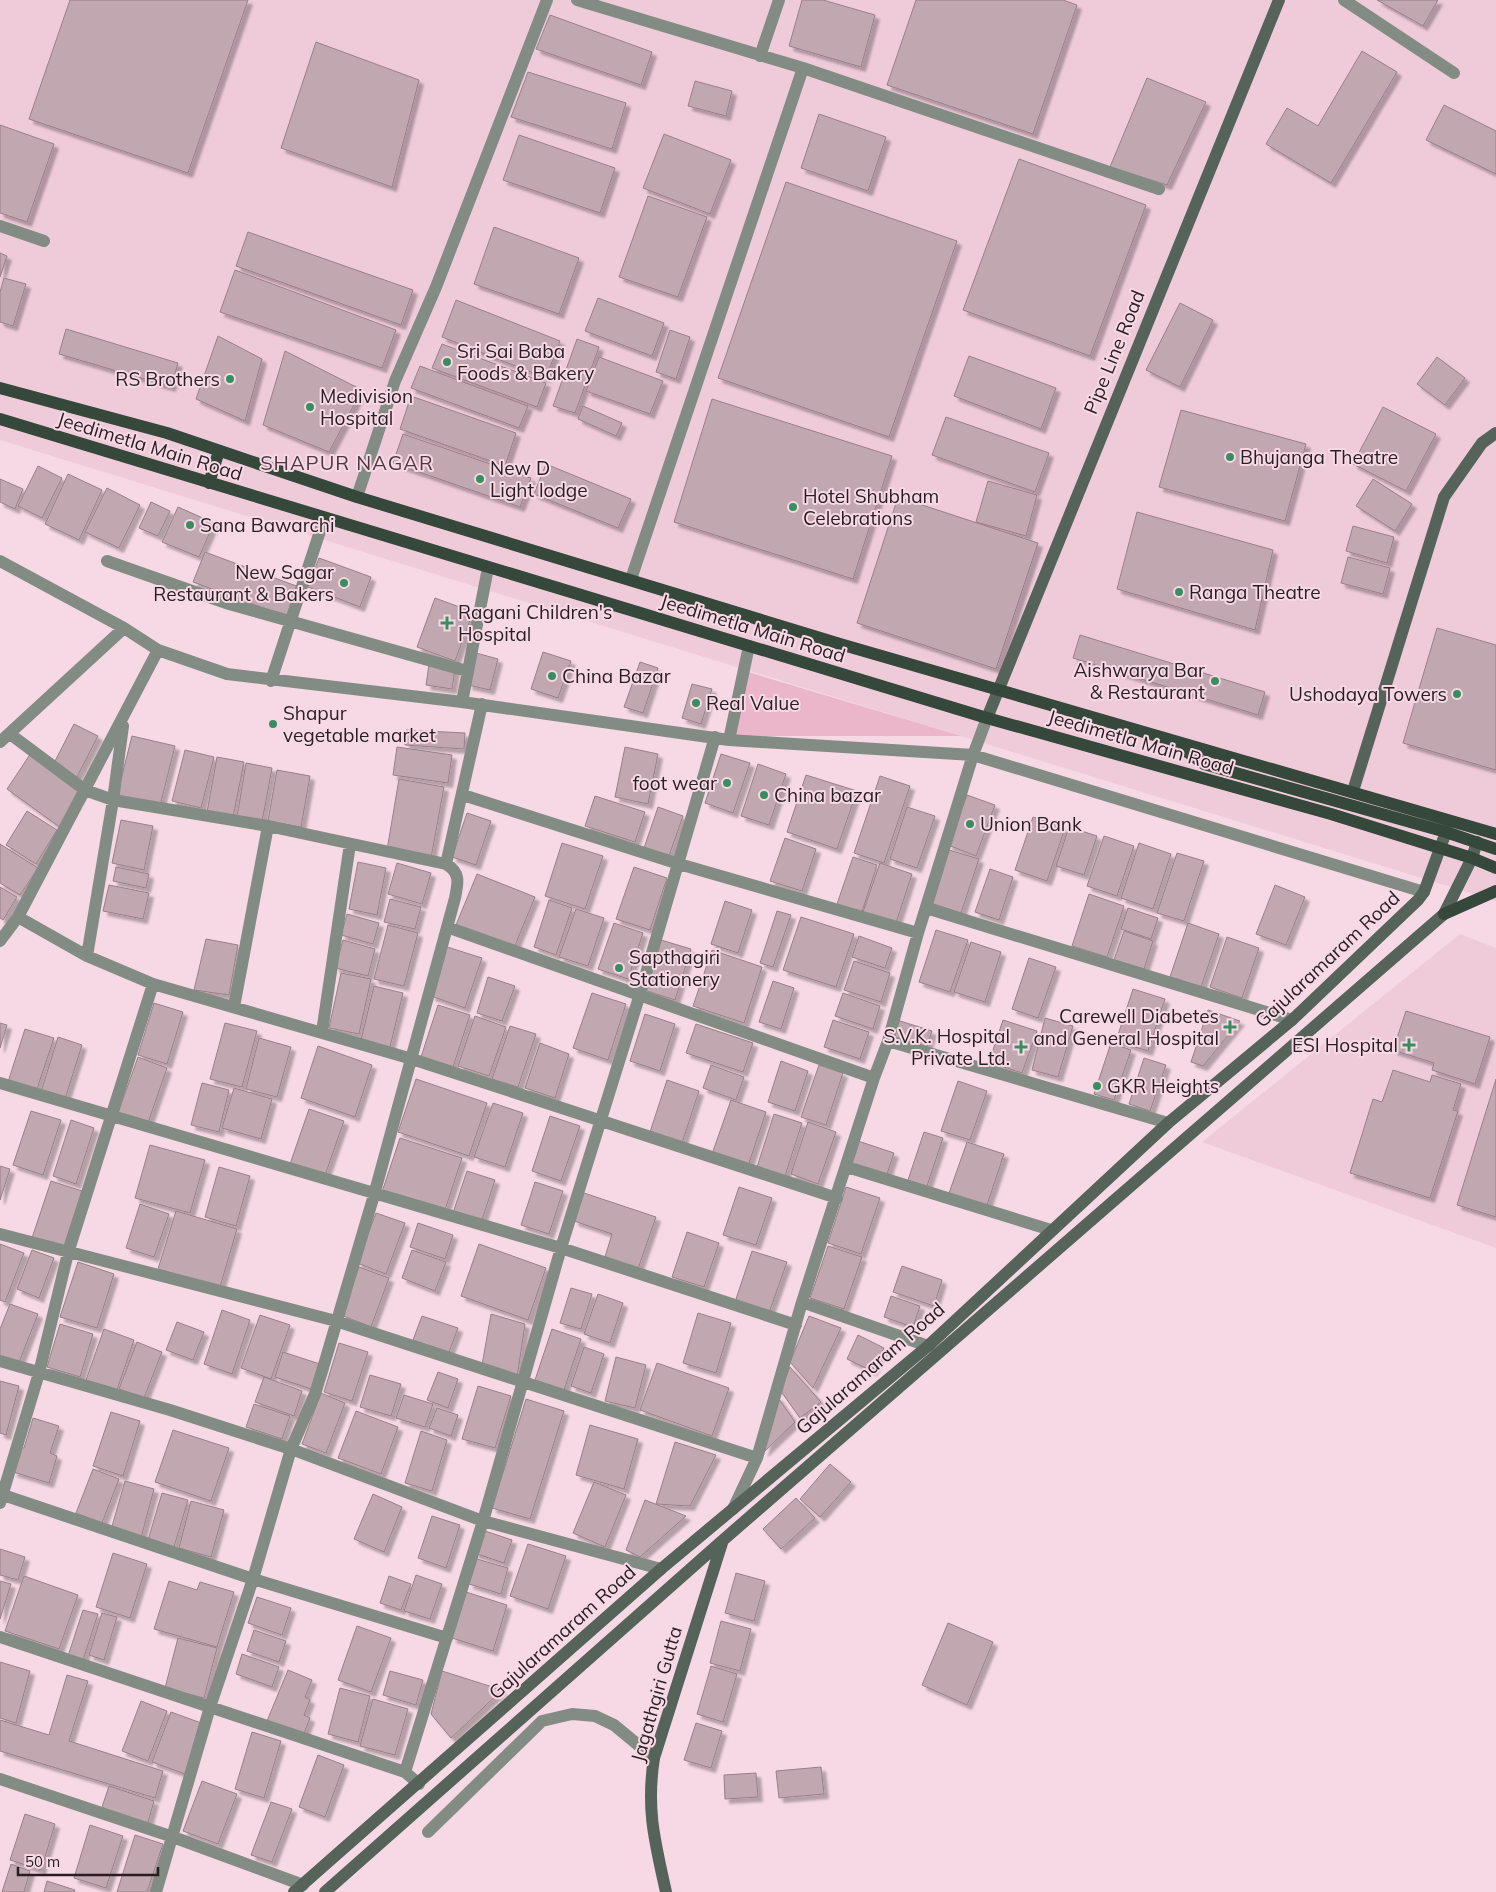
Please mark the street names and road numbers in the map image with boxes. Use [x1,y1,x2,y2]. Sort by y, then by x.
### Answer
street label: Pipe Line Road [1078,287,1150,417]
street label: Jeedimetla Main Road [55,406,245,486]
street label: Jeedimetla Main Road [658,588,848,668]
street label: Jeedimetla Main Road [1045,704,1237,780]
street label: Gajularamaram Road [1250,886,1404,1032]
street label: Gajularamaram Road [791,1297,949,1439]
street label: Gajularamaram Road [484,1560,640,1704]
street label: Jagathgiri Gutta [625,1623,687,1765]

